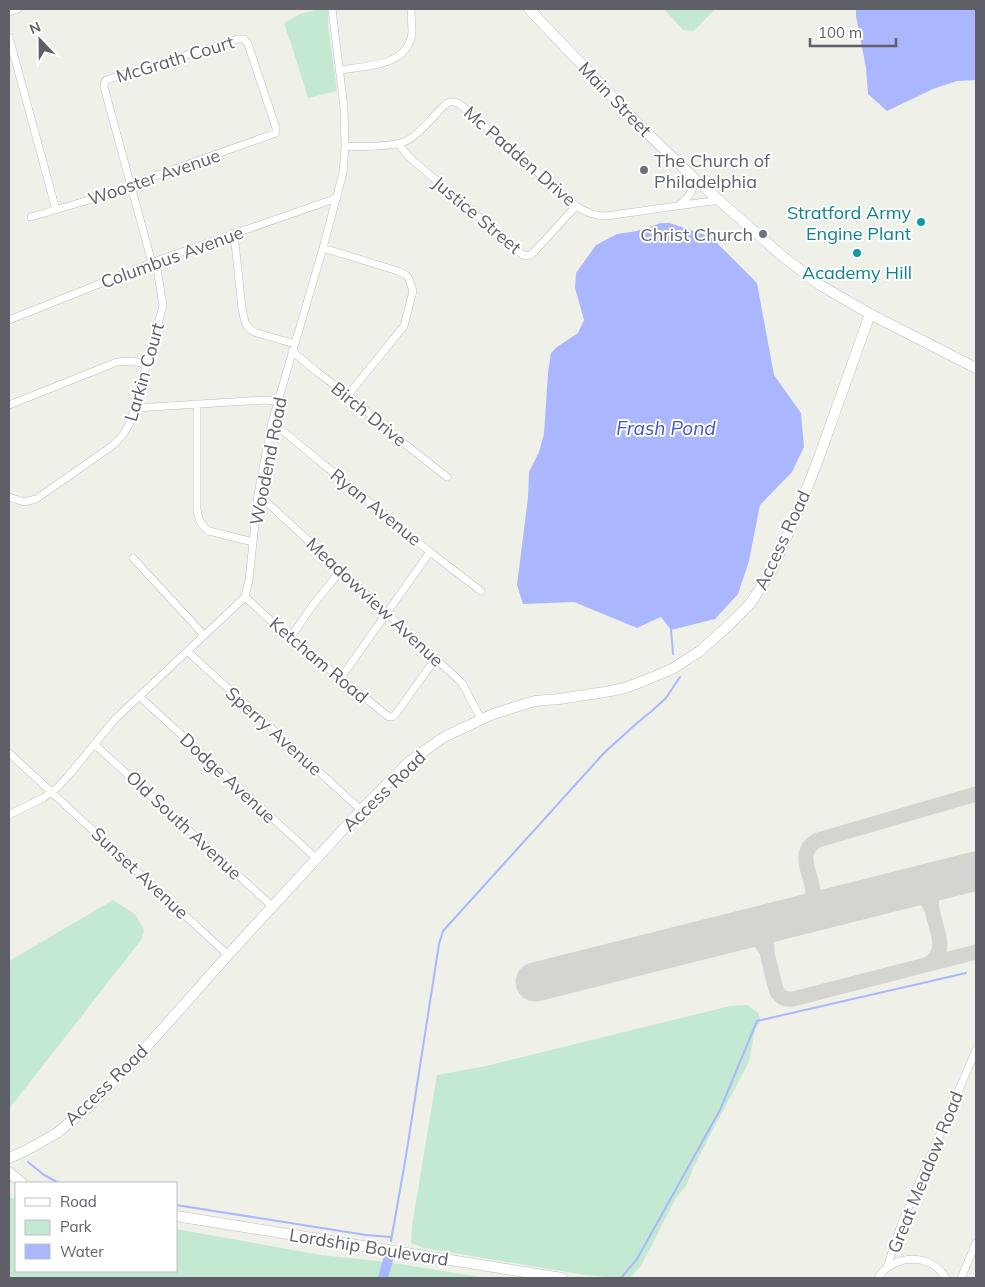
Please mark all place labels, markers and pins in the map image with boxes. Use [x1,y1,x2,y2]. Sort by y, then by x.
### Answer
place label: The Church of Philadelphia [654,149,771,193]
marker: The Church of Philadelphia [638,164,650,176]
place label: Stratford Army Engine Plant [787,201,911,245]
marker: Stratford Army Engine Plant [915,216,927,228]
place label: Christ Church [640,223,753,246]
marker: Christ Church [757,228,769,240]
marker: Academy Hill [851,247,863,259]
place label: Academy Hill [802,261,912,284]

